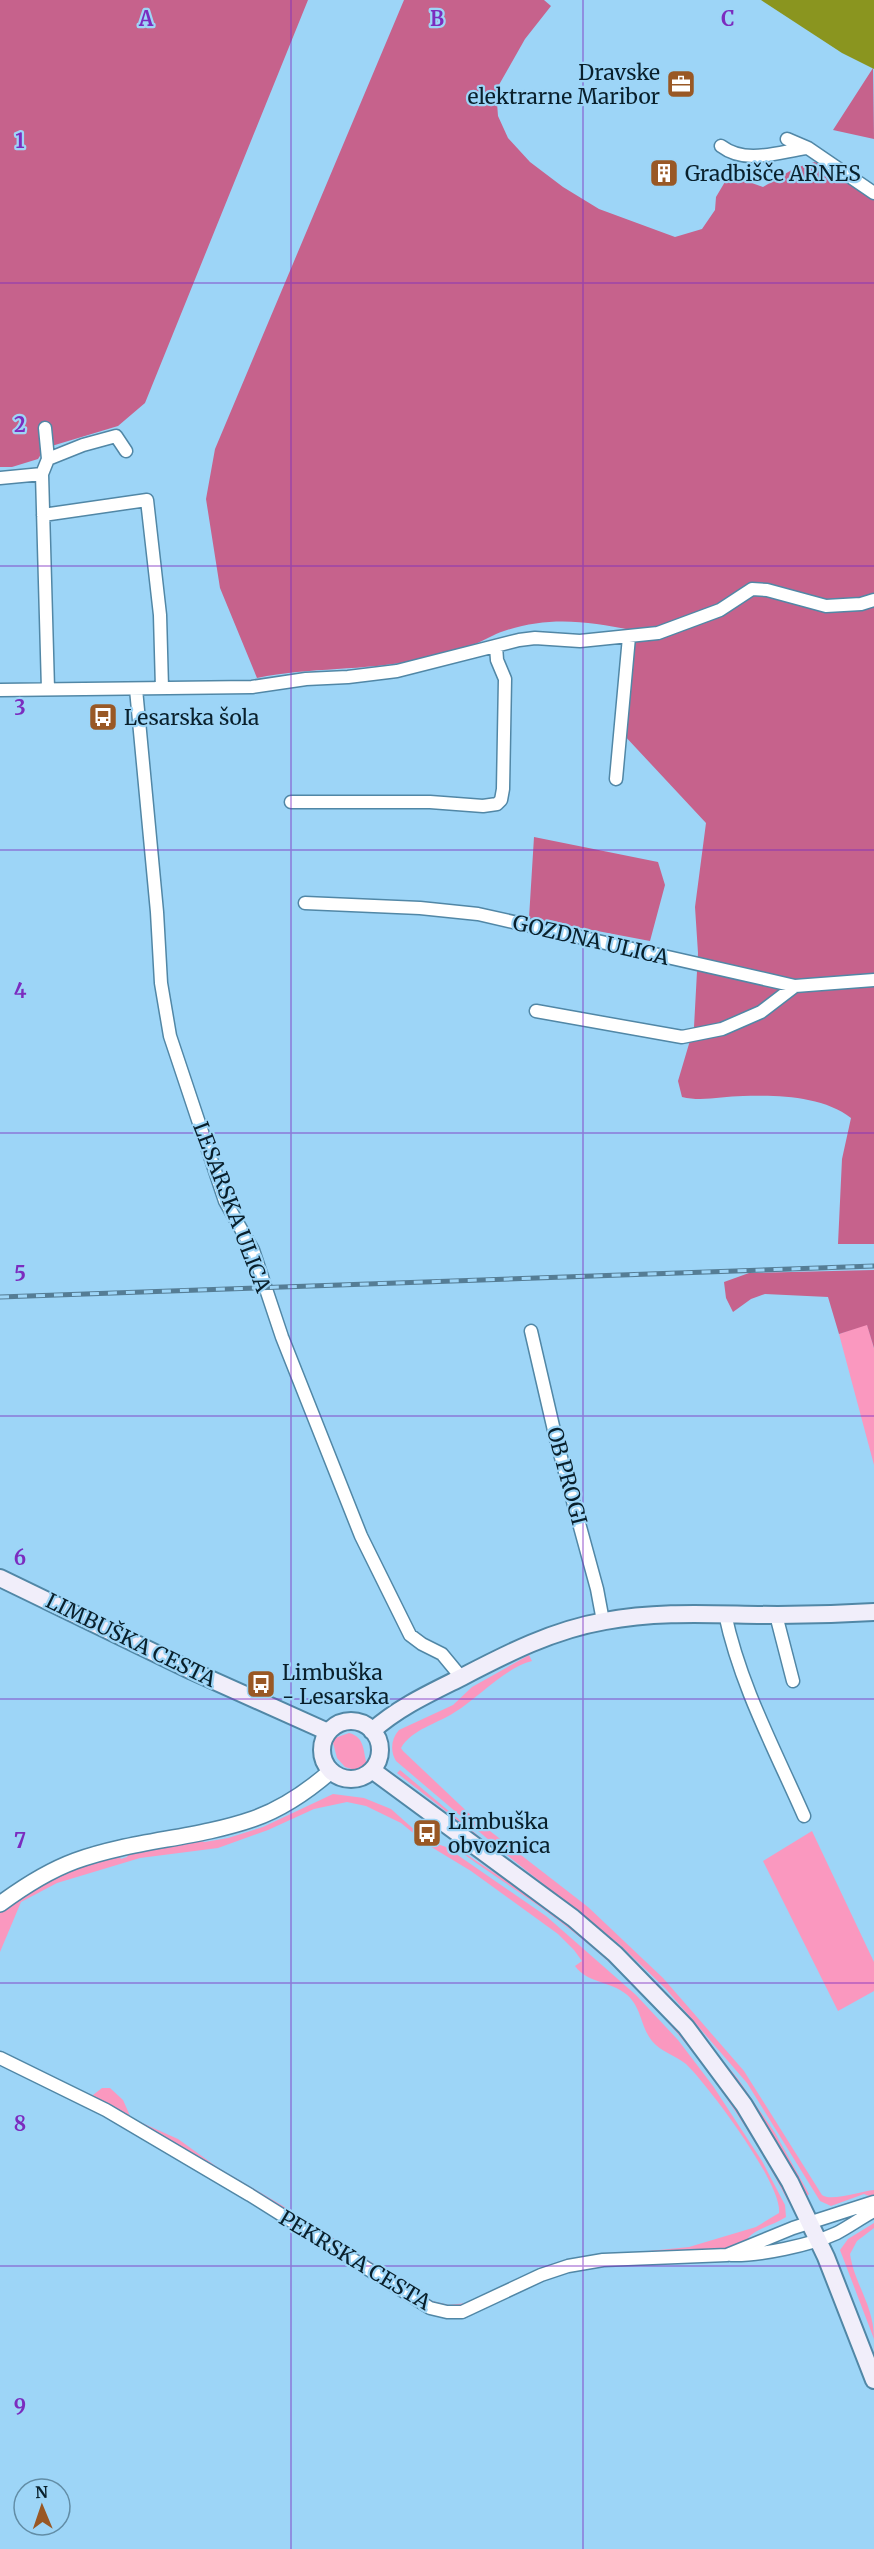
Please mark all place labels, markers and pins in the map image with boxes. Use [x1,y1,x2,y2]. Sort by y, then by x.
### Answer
place label: Dravske elektrarne Maribor [467,59,660,110]
office icon: Dravske elektrarne Maribor [665,68,697,100]
building icon: Gradbišče ARNES [648,157,680,189]
place label: Gradbišče ARNES [685,160,861,187]
bus stop icon: Lesarska šola [87,701,119,733]
place label: Lesarska šola [124,704,259,731]
place label: Limbuška - Lesarska [282,1659,389,1710]
bus stop icon: Limbuška - Lesarska [245,1668,277,1700]
place label: Limbuška obvoznica [448,1808,551,1859]
bus stop icon: Limbuška obvoznica [411,1817,443,1849]

